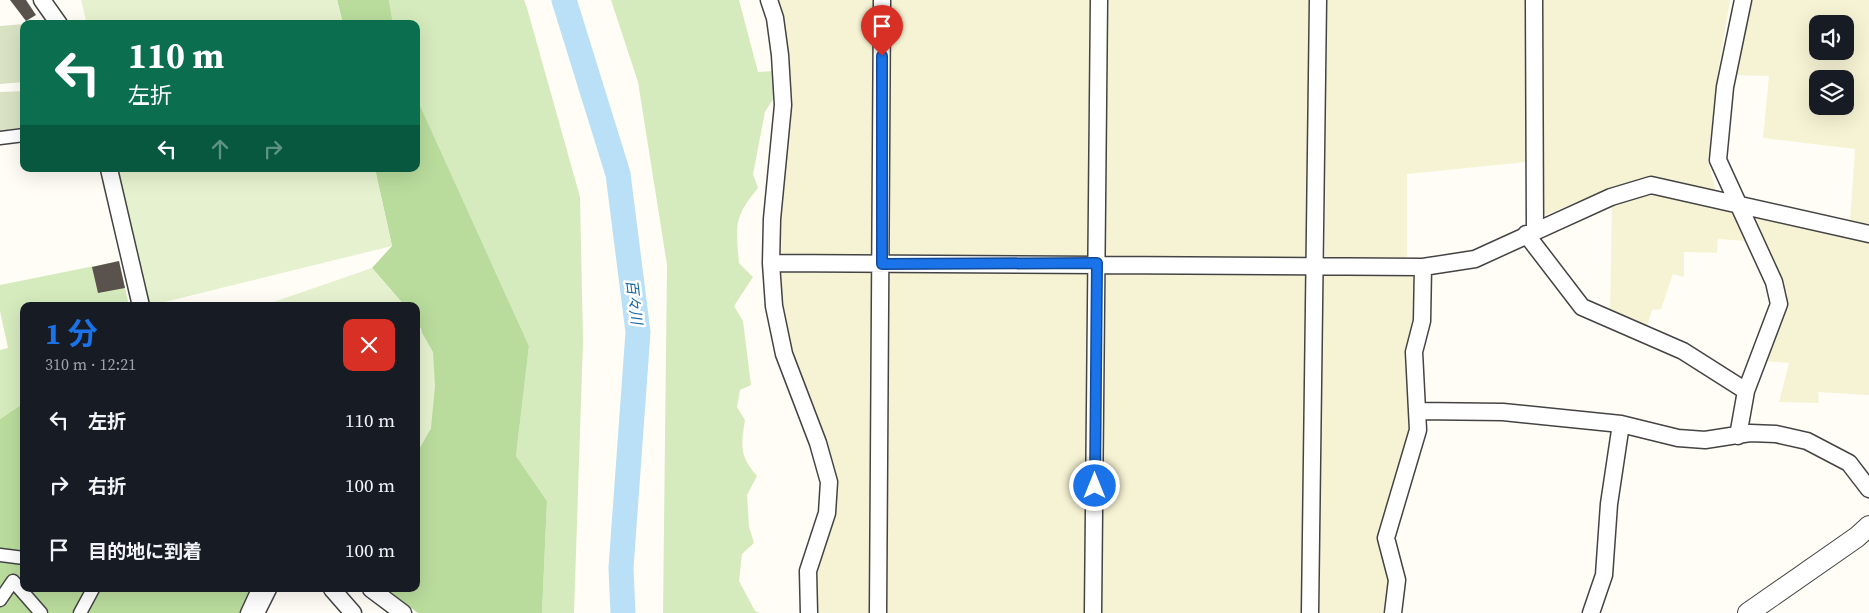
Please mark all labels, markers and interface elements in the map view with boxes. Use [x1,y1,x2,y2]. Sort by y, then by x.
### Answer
pin [861,5,903,56]
icon: arrive [868,12,896,40]
map controls [1809,15,1854,115]
button: sound [1809,15,1854,60]
text: 110 m [128,32,224,80]
icon: left [45,40,110,105]
button: layers [1809,70,1854,115]
text: 左折 [128,80,172,110]
icon: left [153,135,181,163]
icon: ahead [206,135,234,163]
icon: right [259,135,287,163]
water label: 百々川 [621,278,648,328]
text: 1 分 [45,313,98,354]
button: close [343,319,395,371]
text: 310 m · 12:21 [45,353,136,375]
icon: left [45,406,73,434]
text: 110 m [345,407,395,433]
text: 左折 [88,408,126,434]
position arrow [1068,459,1120,511]
icon: right [45,471,73,499]
text: 100 m [345,472,395,498]
text: 右折 [88,473,126,499]
icon: arrive [45,536,73,564]
text: 100 m [345,537,395,563]
text: 目的地に到着 [88,538,202,564]

